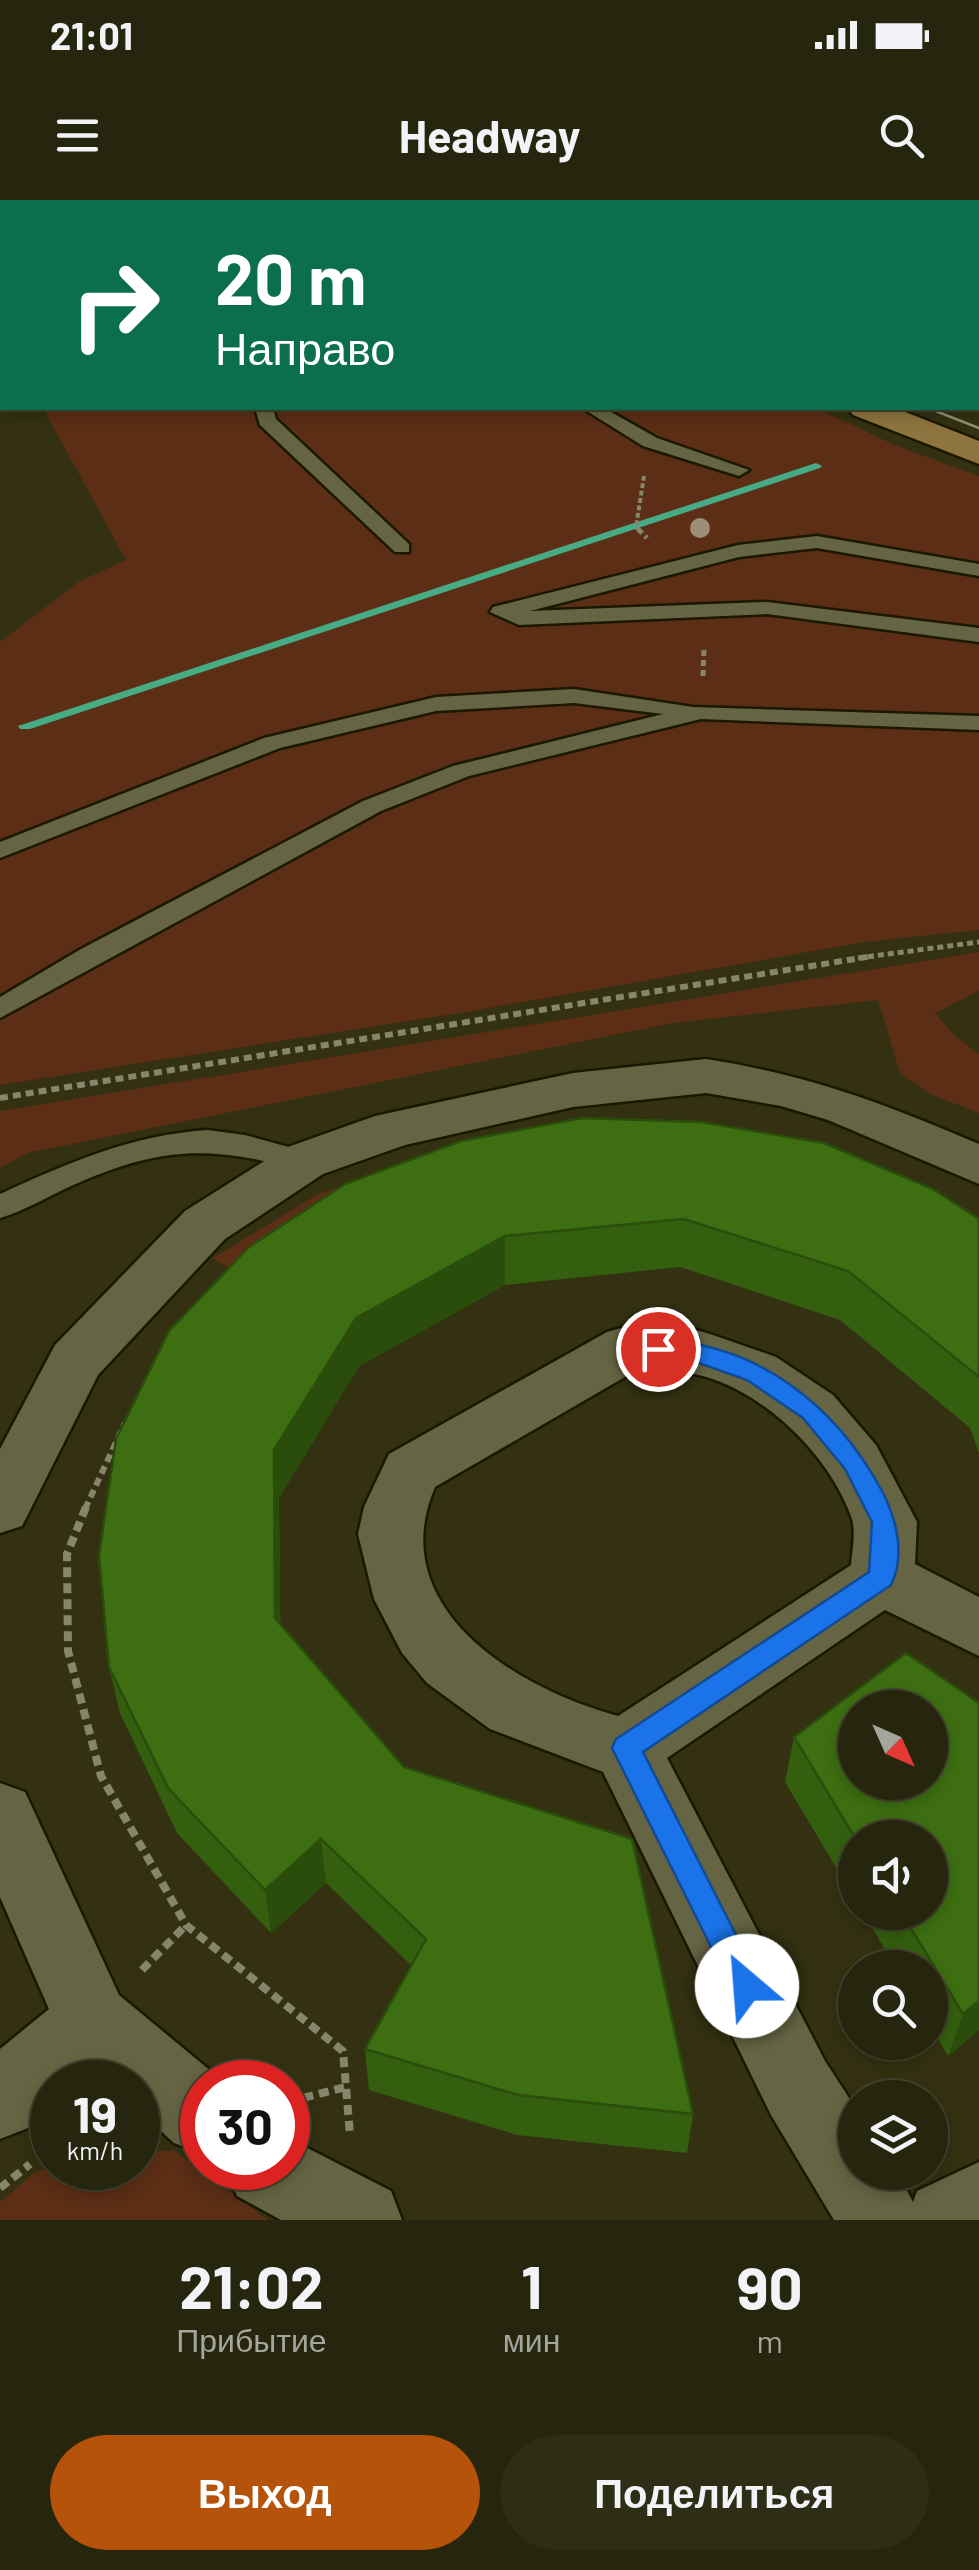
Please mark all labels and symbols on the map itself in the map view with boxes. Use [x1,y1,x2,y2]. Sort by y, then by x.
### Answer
pin [616,1307,701,1392]
north arrow [838,1690,948,1800]
position arrow [695,1934,799,2038]
speed limit sign: 30 [180,2060,310,2190]

